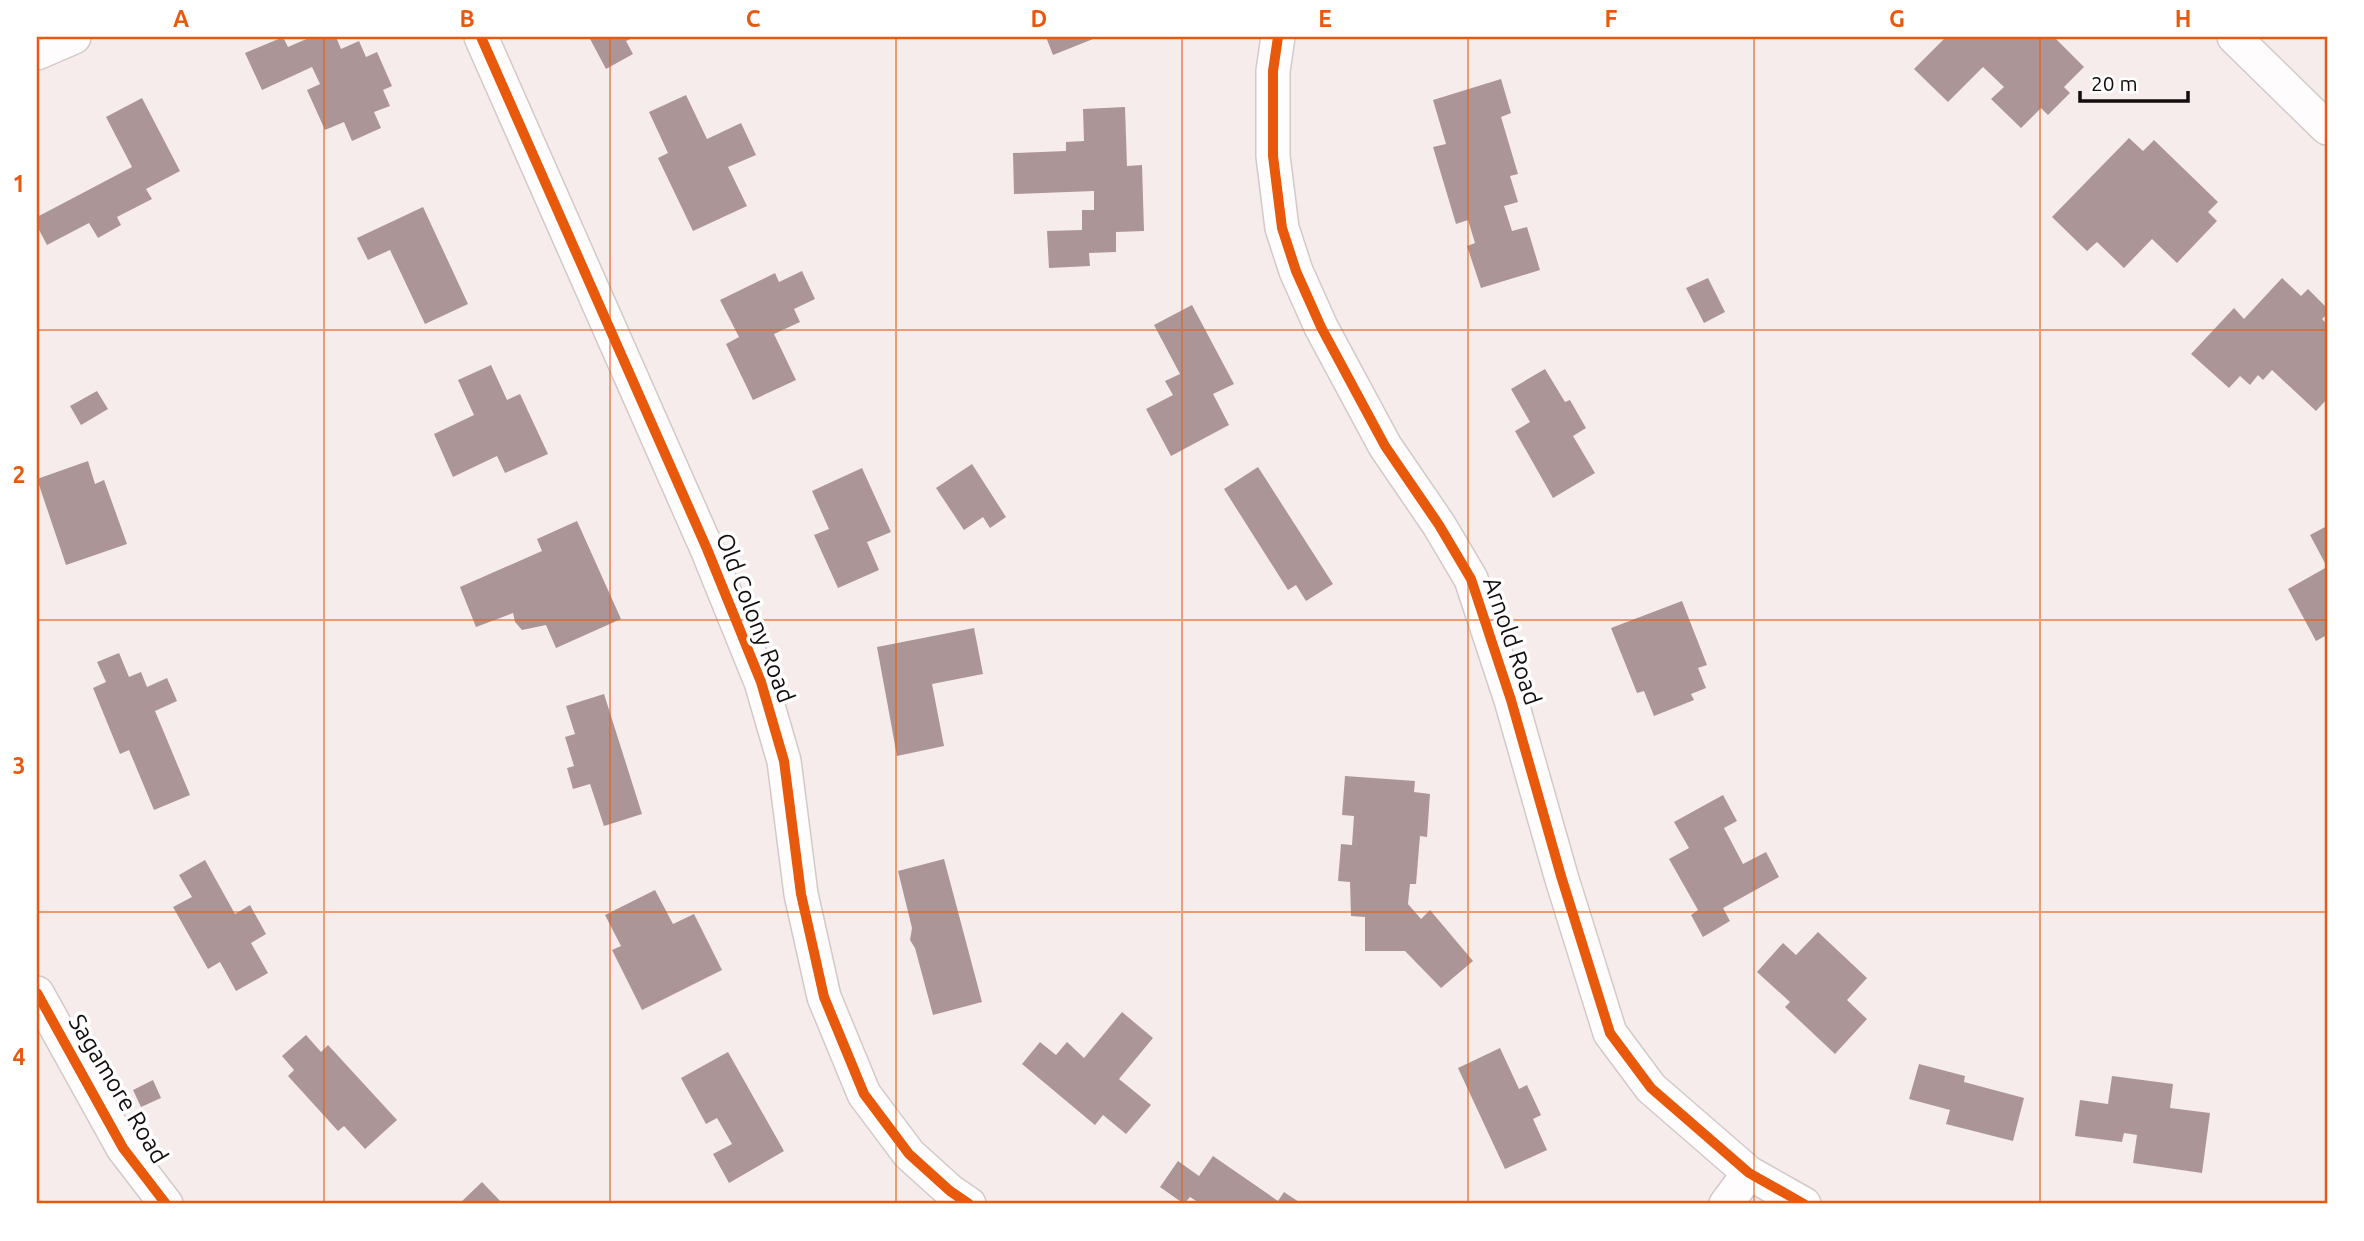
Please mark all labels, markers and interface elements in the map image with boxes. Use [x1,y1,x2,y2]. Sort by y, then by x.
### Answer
text: A [173,6,189,31]
text: B [459,6,475,31]
text: C [746,6,761,31]
text: D [1031,6,1047,31]
text: E [1318,6,1332,31]
text: F [1605,6,1618,31]
text: G [1889,6,1905,31]
text: H [2175,6,2191,31]
scale bar [2080,60,2189,104]
text: 20 m [2091,71,2138,95]
text: 1 [13,171,25,196]
text: 2 [13,462,25,487]
street label: Old Colony Road [711,529,800,706]
street label: Arnold Road [1478,573,1547,708]
text: 3 [13,753,25,778]
street label: Sagamore Road [63,1009,174,1168]
text: 4 [13,1044,26,1069]

